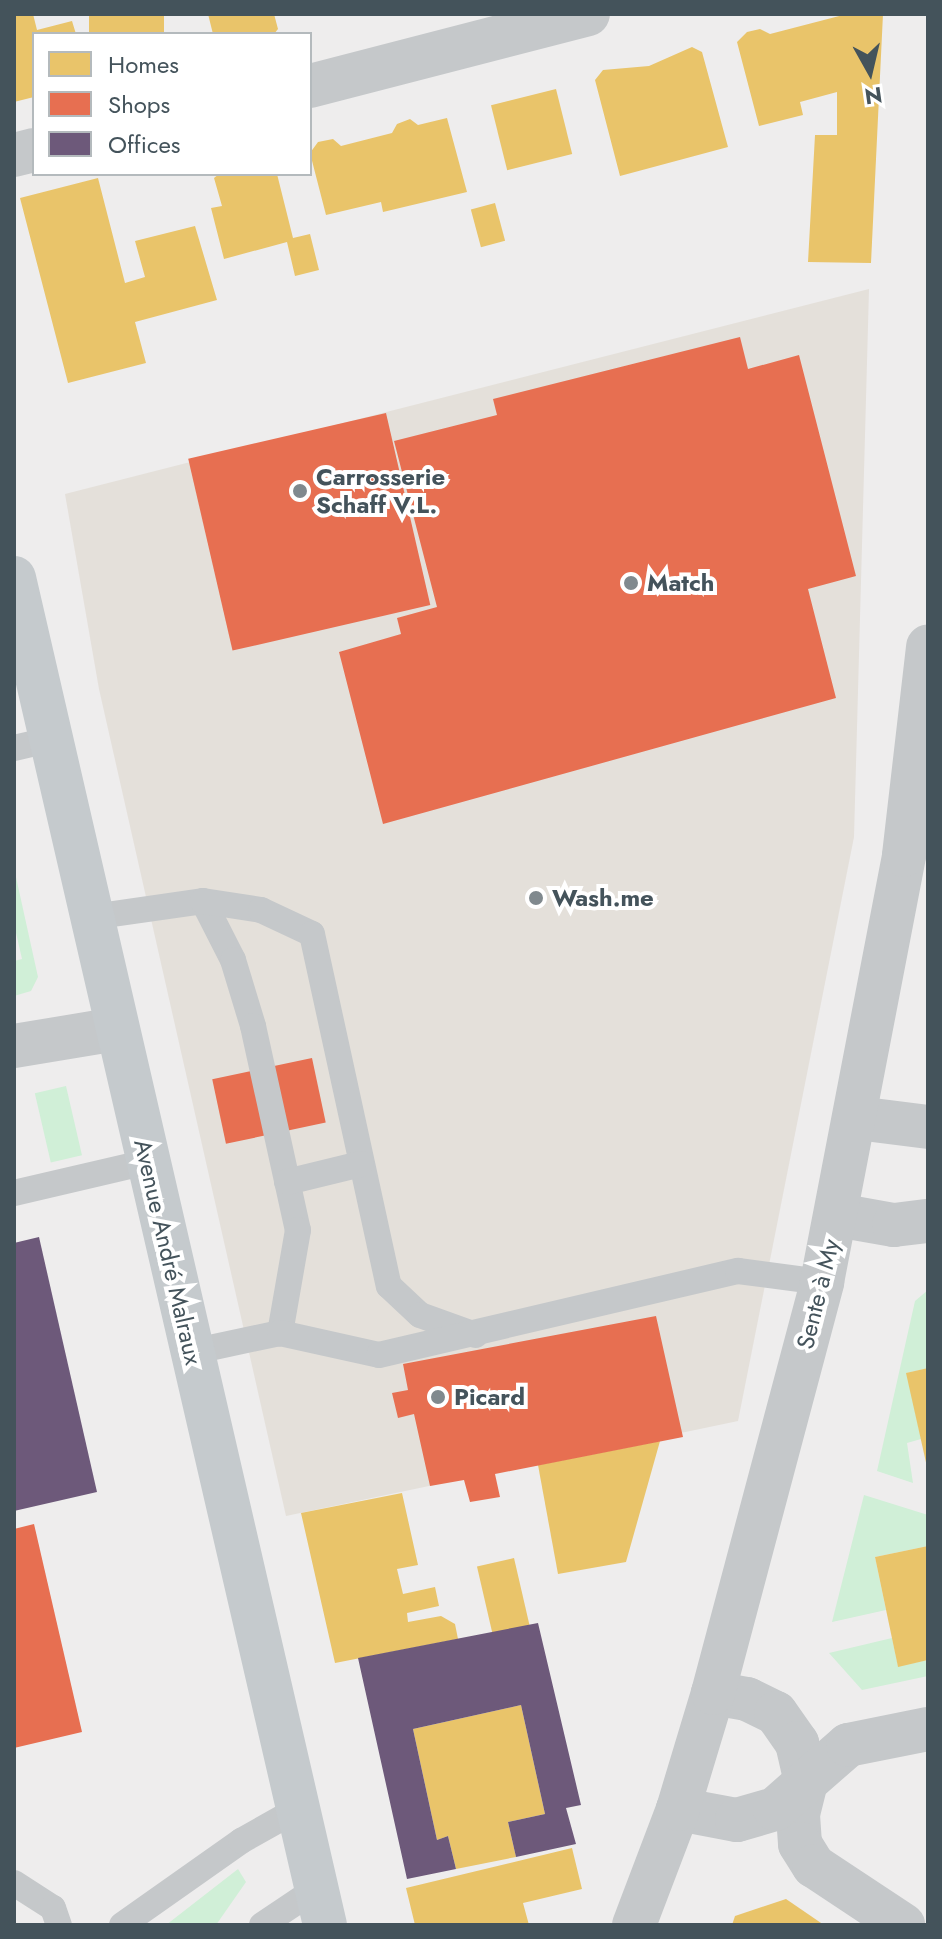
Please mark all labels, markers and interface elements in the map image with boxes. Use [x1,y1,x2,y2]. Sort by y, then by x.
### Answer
legend [32,32,312,176]
north arrow [830,32,910,112]
text: Homes [108,47,179,82]
text: N [862,79,884,113]
text: Shops [108,87,170,122]
text: Offices [108,127,180,162]
place label: Carrosserie Schaff V.L. [316,463,445,519]
marker: Carrosserie Schaff V.L. [291,482,309,500]
place label: Match [647,569,714,597]
marker: Match [622,574,640,592]
place label: Wash.me [552,884,654,912]
marker: Wash.me [527,889,545,907]
street label: Avenue André Malraux [128,1136,208,1368]
street label: Sente à My [790,1236,846,1352]
place label: Picard [454,1383,525,1411]
marker: Picard [429,1388,447,1406]

